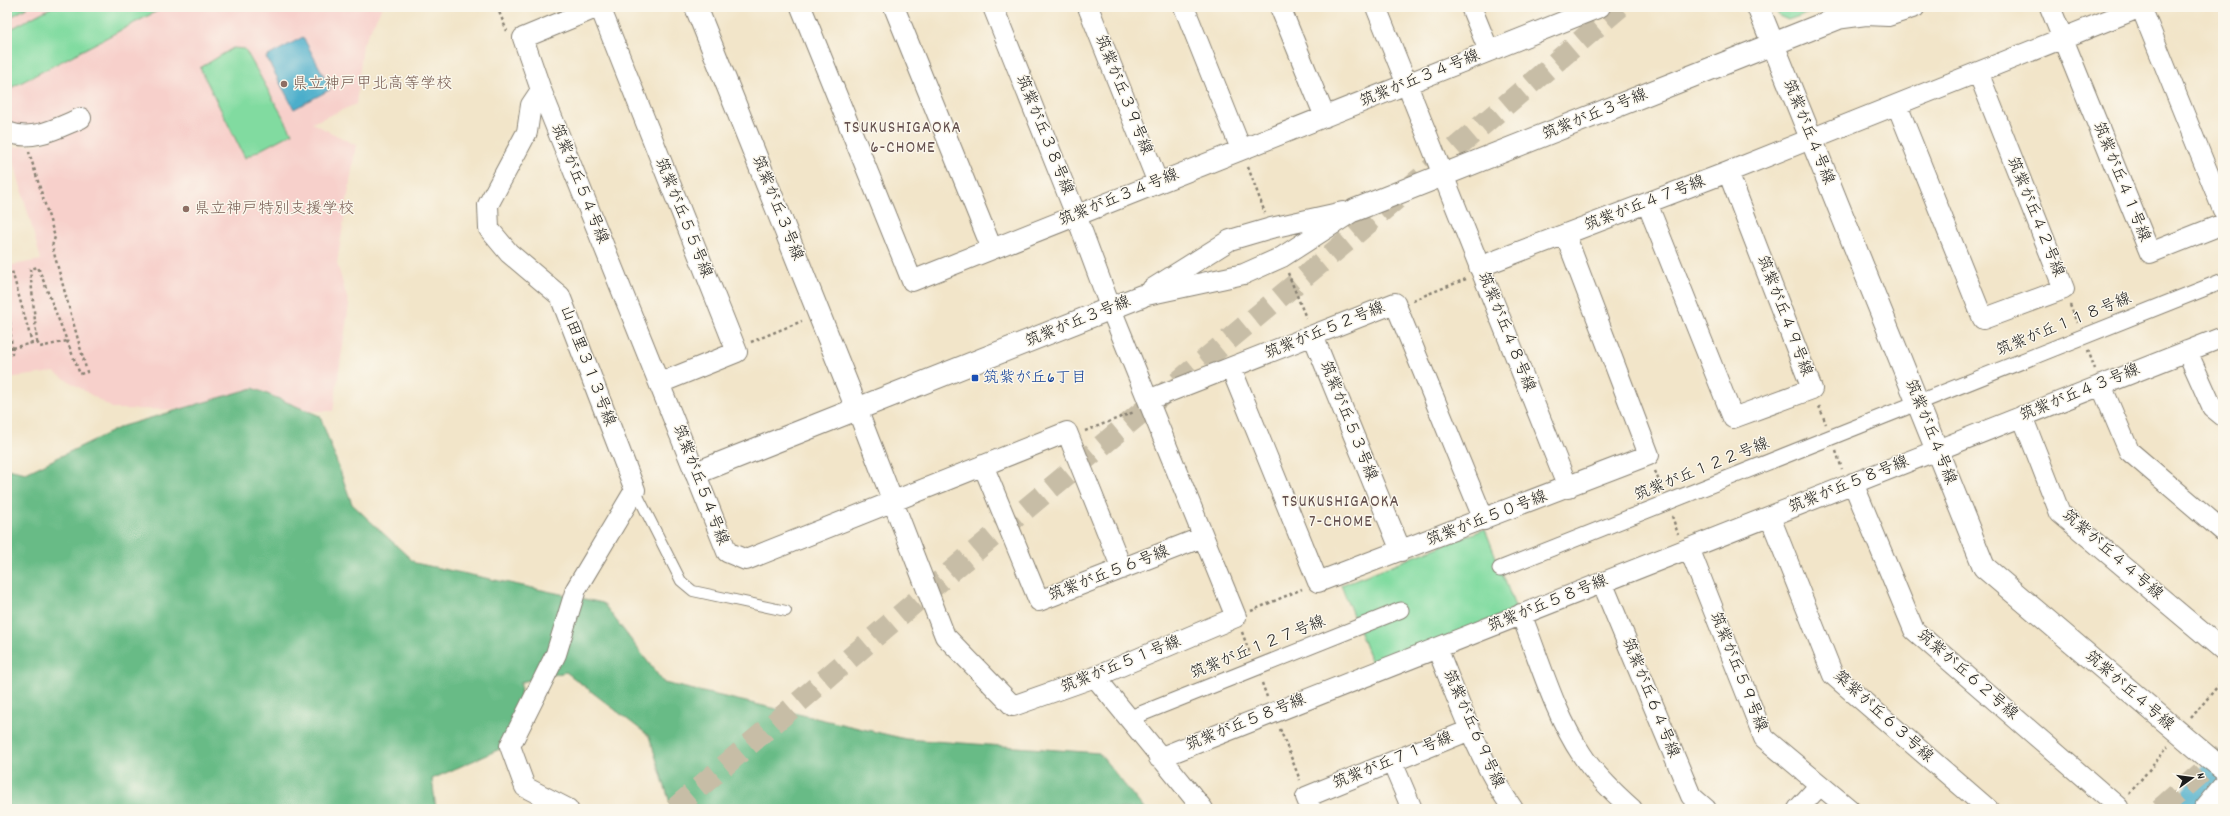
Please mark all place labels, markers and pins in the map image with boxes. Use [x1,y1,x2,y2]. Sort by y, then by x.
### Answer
place label: 県立神戸甲北高等学校 [292,73,452,96]
marker: 県立神戸甲北高等学校 [279,79,289,89]
place label: 県立神戸特別支援学校 [194,198,354,221]
marker: 県立神戸特別支援学校 [181,204,191,214]
place label: 筑紫が丘6丁目 [983,367,1087,390]
marker: 筑紫が丘6丁目 [970,373,980,383]

